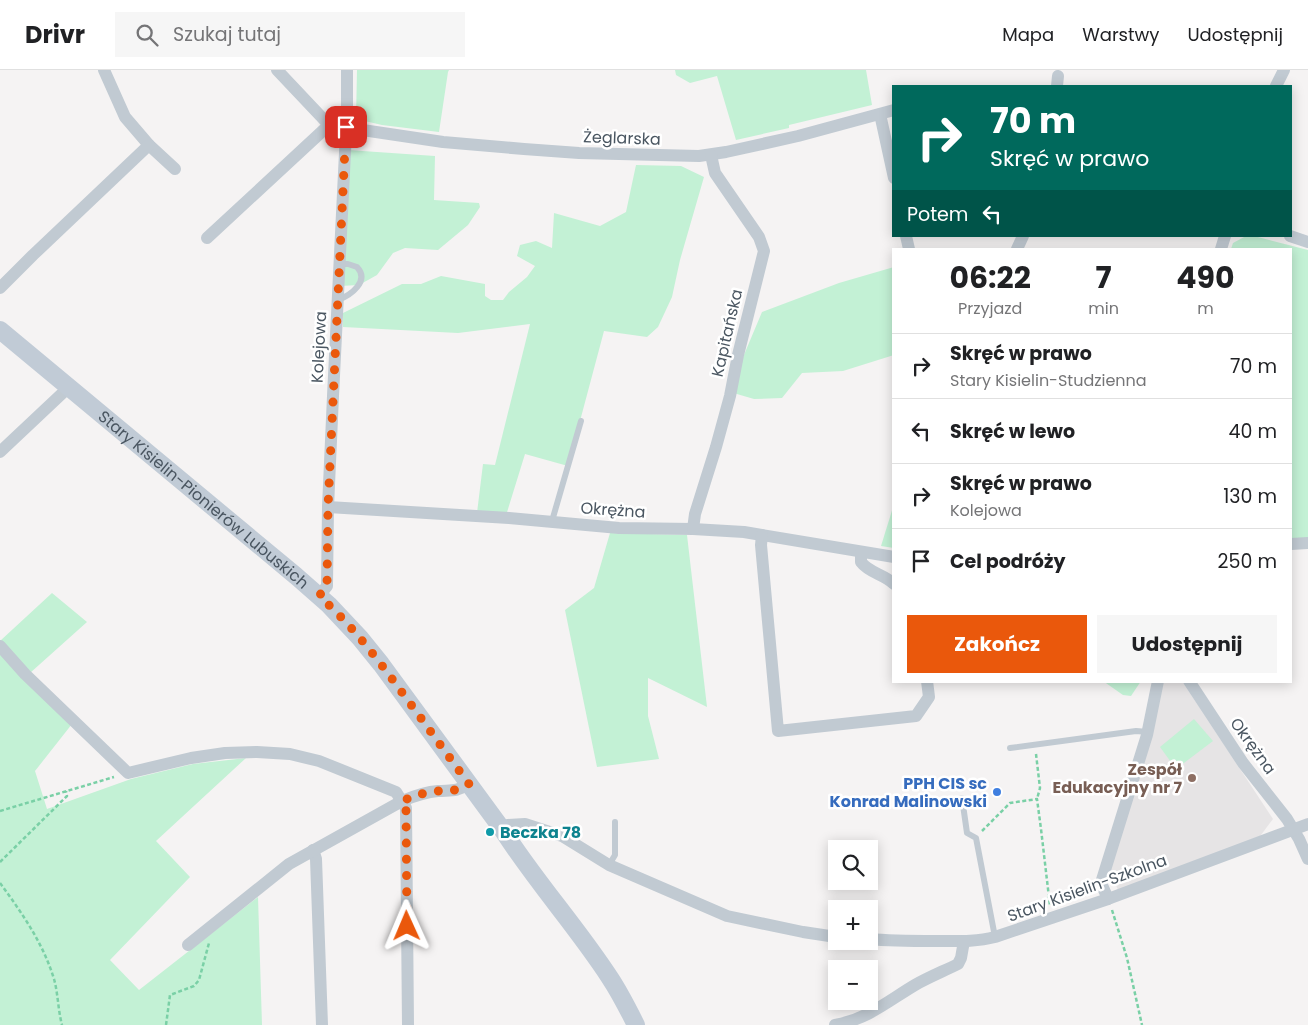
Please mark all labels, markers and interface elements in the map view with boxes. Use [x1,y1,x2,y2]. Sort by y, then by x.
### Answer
search box [115,12,465,57]
text: Drivr [25,18,85,51]
icon: search [133,21,161,49]
text: Szukaj tutaj [173,21,281,48]
text: Mapa [1002,22,1054,47]
text: Warstwy [1082,22,1159,47]
text: Udostępnij [1187,22,1283,47]
text: 70 m [990,96,1076,145]
icon: right [907,105,972,170]
pin [325,106,367,148]
icon: arrive [332,113,360,141]
street label: Żeglarska [583,125,661,151]
text: Skręć w prawo [990,143,1149,174]
icon: left [978,200,1006,228]
text: Potem [907,201,968,228]
text: 06:22 [949,256,1031,299]
text: 7 [1096,256,1112,299]
text: 490 [1176,256,1235,299]
street label: Kapitańska [706,287,748,379]
text: Przyjazd [958,297,1022,320]
text: min [1088,297,1119,320]
text: m [1197,297,1214,320]
street label: Kolejowa [306,311,332,383]
text: Skręć w prawo [950,340,1092,367]
icon: right [907,352,935,380]
text: 70 m [1230,353,1277,380]
text: Stary Kisielin-Studzienna [950,369,1147,392]
street label: Stary Kisielin-Pionierów Lubuskich [93,405,314,594]
icon: left [907,417,935,445]
text: Skręć w lewo [950,418,1075,445]
text: 40 m [1228,418,1277,445]
text: Skręć w prawo [950,470,1092,497]
icon: right [907,482,935,510]
text: 130 m [1223,483,1277,510]
street label: Okrężna [580,496,646,524]
text: Kolejowa [950,499,1022,522]
icon: arrive [907,547,935,575]
text: Cel podróży [950,548,1065,575]
text: 250 m [1218,548,1277,575]
button: Zakończ [907,615,1087,673]
button: Udostępnij [1097,615,1277,673]
street label: Okrężna [1225,713,1281,779]
place label: Zespół Edukacyjny nr 7 [1053,758,1182,799]
place label: PPH CIS sc Konrad Malinowski [830,772,987,813]
marker: Zespół Edukacyjny nr 7 [1186,772,1198,784]
marker: PPH CIS sc Konrad Malinowski [991,786,1003,798]
place label: Beczka 78 [500,821,581,844]
marker: Beczka 78 [484,826,496,838]
map controls [828,840,878,1010]
button: search [828,840,878,890]
street label: Stary Kisielin-Szkolna [1004,848,1170,928]
position arrow [380,899,432,951]
button: + [828,900,878,950]
button: − [828,960,878,1010]

